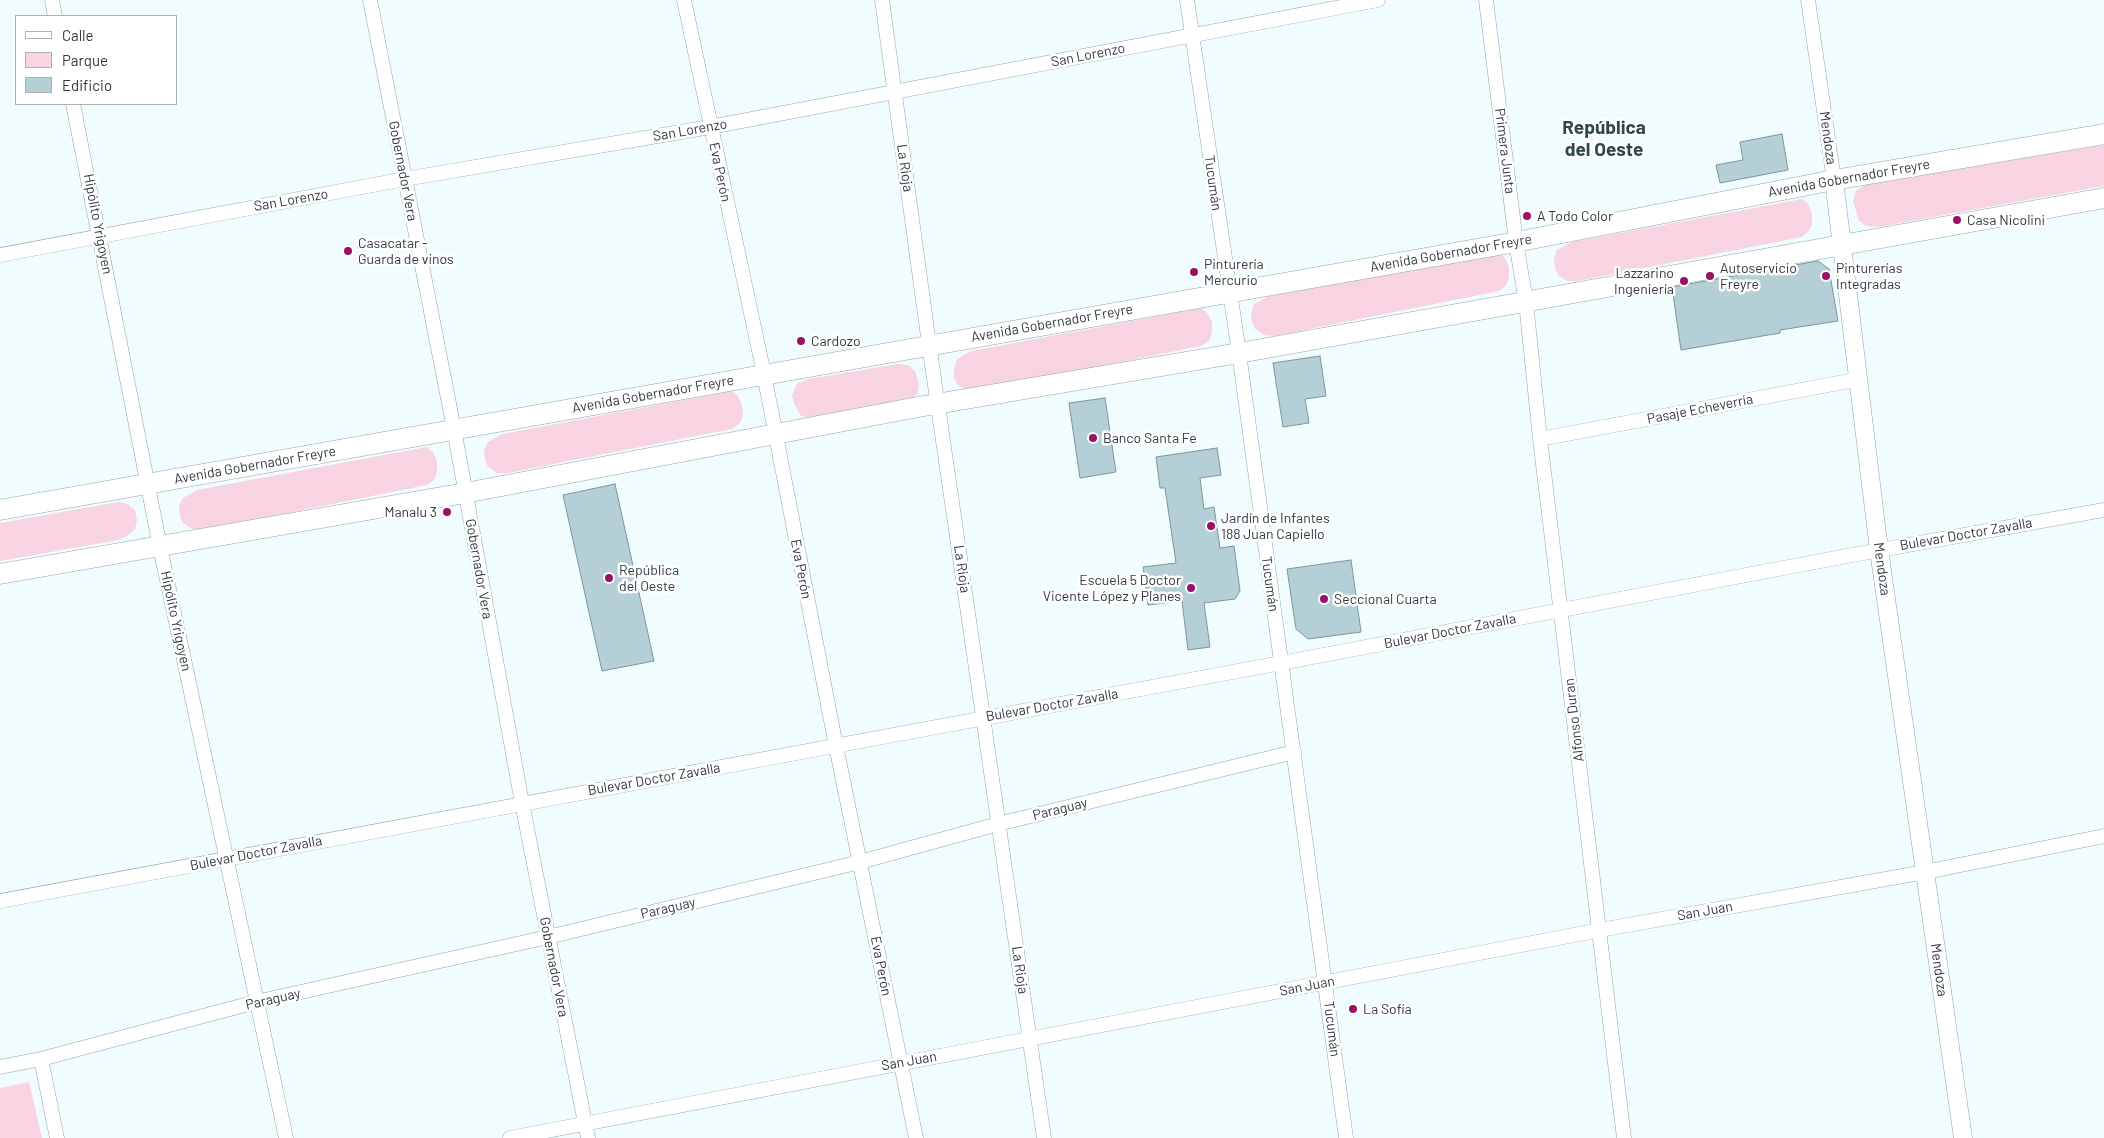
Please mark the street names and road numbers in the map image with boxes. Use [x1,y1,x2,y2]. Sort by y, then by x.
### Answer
street label: San Lorenzo [1050,40,1126,70]
street label: Primera Junta [1491,107,1519,195]
street label: Mendoza [1816,110,1840,166]
street label: San Lorenzo [652,115,728,145]
street label: Gobernador Vera [385,120,421,222]
street label: Eva Perón [705,141,735,203]
street label: La Rioja [893,143,917,193]
street label: Tucumán [1201,154,1225,212]
street label: Avenida Gobernador Freyre [1767,155,1931,201]
street label: Hipólito Yrigoyen [80,172,116,276]
street label: San Lorenzo [253,185,329,215]
street label: Avenida Gobernador Freyre [1369,230,1533,276]
street label: Avenida Gobernador Freyre [970,300,1134,346]
street label: Avenida Gobernador Freyre [571,371,735,417]
street label: Pasaje Echeverría [1646,390,1754,428]
street label: Avenida Gobernador Freyre [173,442,337,488]
street label: Bulevar Doctor Zavalla [1899,514,2033,554]
street label: Gobernador Vera [462,518,496,620]
street label: Eva Perón [787,538,815,600]
street label: Mendoza [1870,541,1894,597]
street label: La Rioja [950,544,974,594]
street label: Tucumán [1258,555,1282,613]
street label: Hipólito Yrigoyen [157,569,195,673]
street label: Bulevar Doctor Zavalla [1383,610,1517,652]
street label: Alfonso Duran [1561,677,1587,763]
street label: Bulevar Doctor Zavalla [985,685,1119,725]
street label: Bulevar Doctor Zavalla [587,759,721,799]
street label: Paraguay [1031,794,1089,824]
street label: Bulevar Doctor Zavalla [189,832,323,874]
street label: Paraguay [639,894,697,922]
street label: San Juan [1676,898,1734,924]
street label: Gobernador Vera [536,916,572,1018]
street label: Eva Perón [867,935,895,997]
street label: Mendoza [1927,942,1951,998]
street label: La Rioja [1008,945,1032,995]
street label: San Juan [1278,972,1336,1000]
street label: Paraguay [244,985,302,1013]
street label: Tucumán [1320,1000,1344,1058]
street label: San Juan [880,1048,938,1074]

